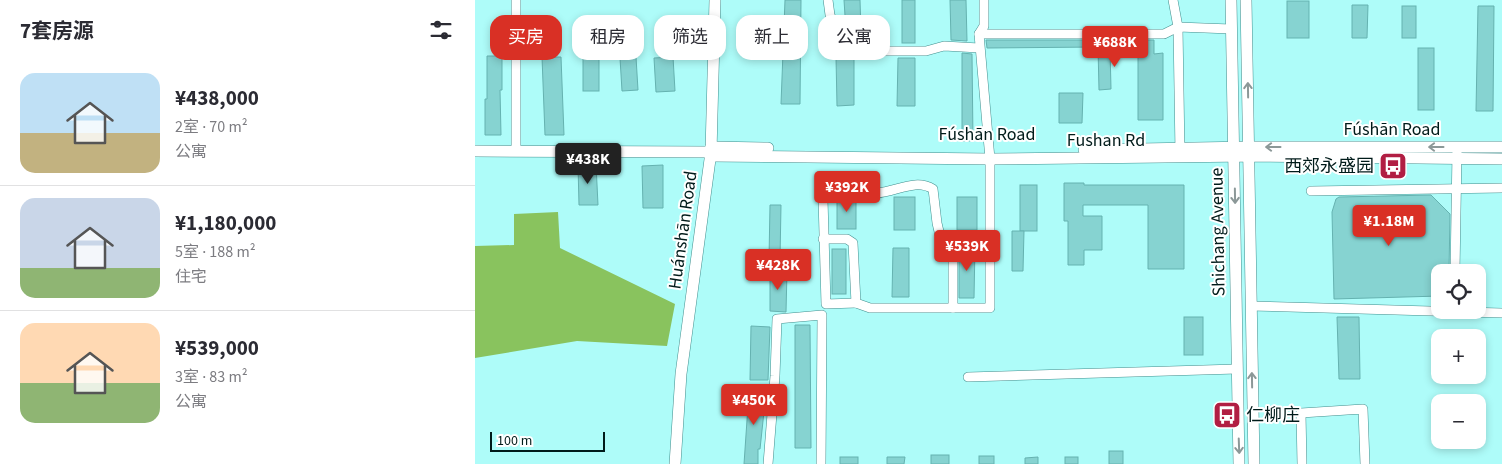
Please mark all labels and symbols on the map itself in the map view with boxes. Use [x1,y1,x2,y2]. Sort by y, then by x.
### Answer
pin: ¥688K [1080,26,1150,68]
one-way arrow [1243,82,1253,98]
street label: Fúshān Road [1344,117,1440,142]
street label: Fúshān Road [939,122,1035,147]
street label: Fushan Rd [1067,128,1145,153]
pin: ¥438K [553,142,623,185]
one-way arrow [1266,142,1282,152]
one-way arrow [1428,142,1444,152]
bus stop icon: 西郊永盛园 [1378,151,1408,181]
place label: 西郊永盛园 [1284,154,1374,179]
street label: Shichang Avenue [1204,167,1232,297]
street label: Huánshān Road [662,169,704,291]
pin: ¥392K [812,170,882,213]
one-way arrow [1230,188,1240,204]
pin: ¥1.18M [1348,204,1430,247]
pin: ¥539K [932,230,1002,272]
pin: ¥428K [743,248,813,291]
one-way arrow [1247,373,1257,389]
pin: ¥450K [719,384,789,426]
bus stop icon: 仁柳庄 [1212,400,1242,430]
place label: 仁柳庄 [1246,403,1300,428]
scale bar [490,429,605,452]
one-way arrow [1234,437,1243,453]

